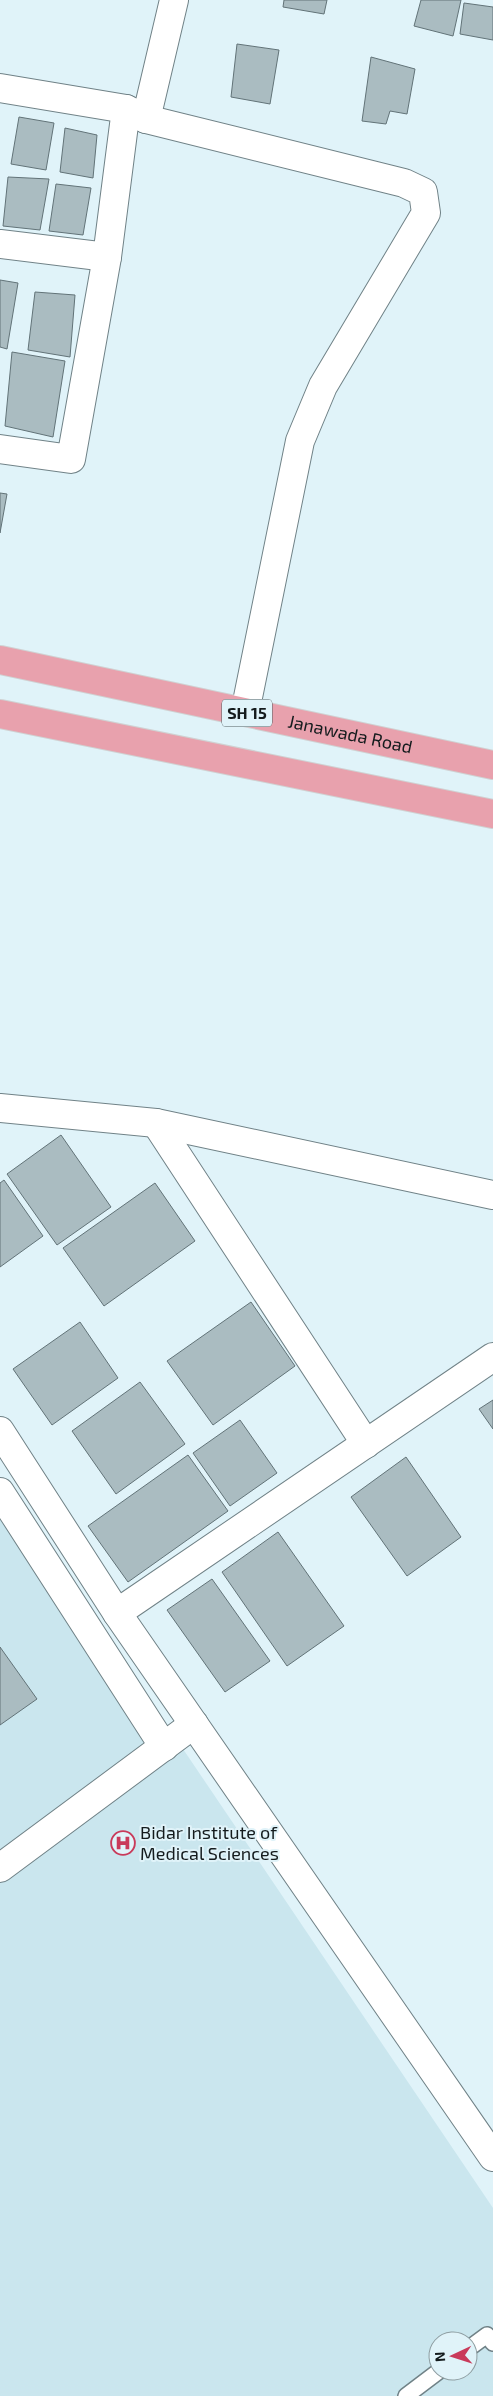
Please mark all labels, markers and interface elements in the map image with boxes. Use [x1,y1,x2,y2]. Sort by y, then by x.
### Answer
road number: SH 15 [222,700,272,726]
street label: Janawada Road [286,710,415,758]
place label: Bidar Institute of Medical Sciences [140,1821,279,1864]
hospital icon: Bidar Institute of Medical Sciences [110,1830,136,1856]
north arrow [428,2331,478,2381]
text: N [431,2351,448,2363]

